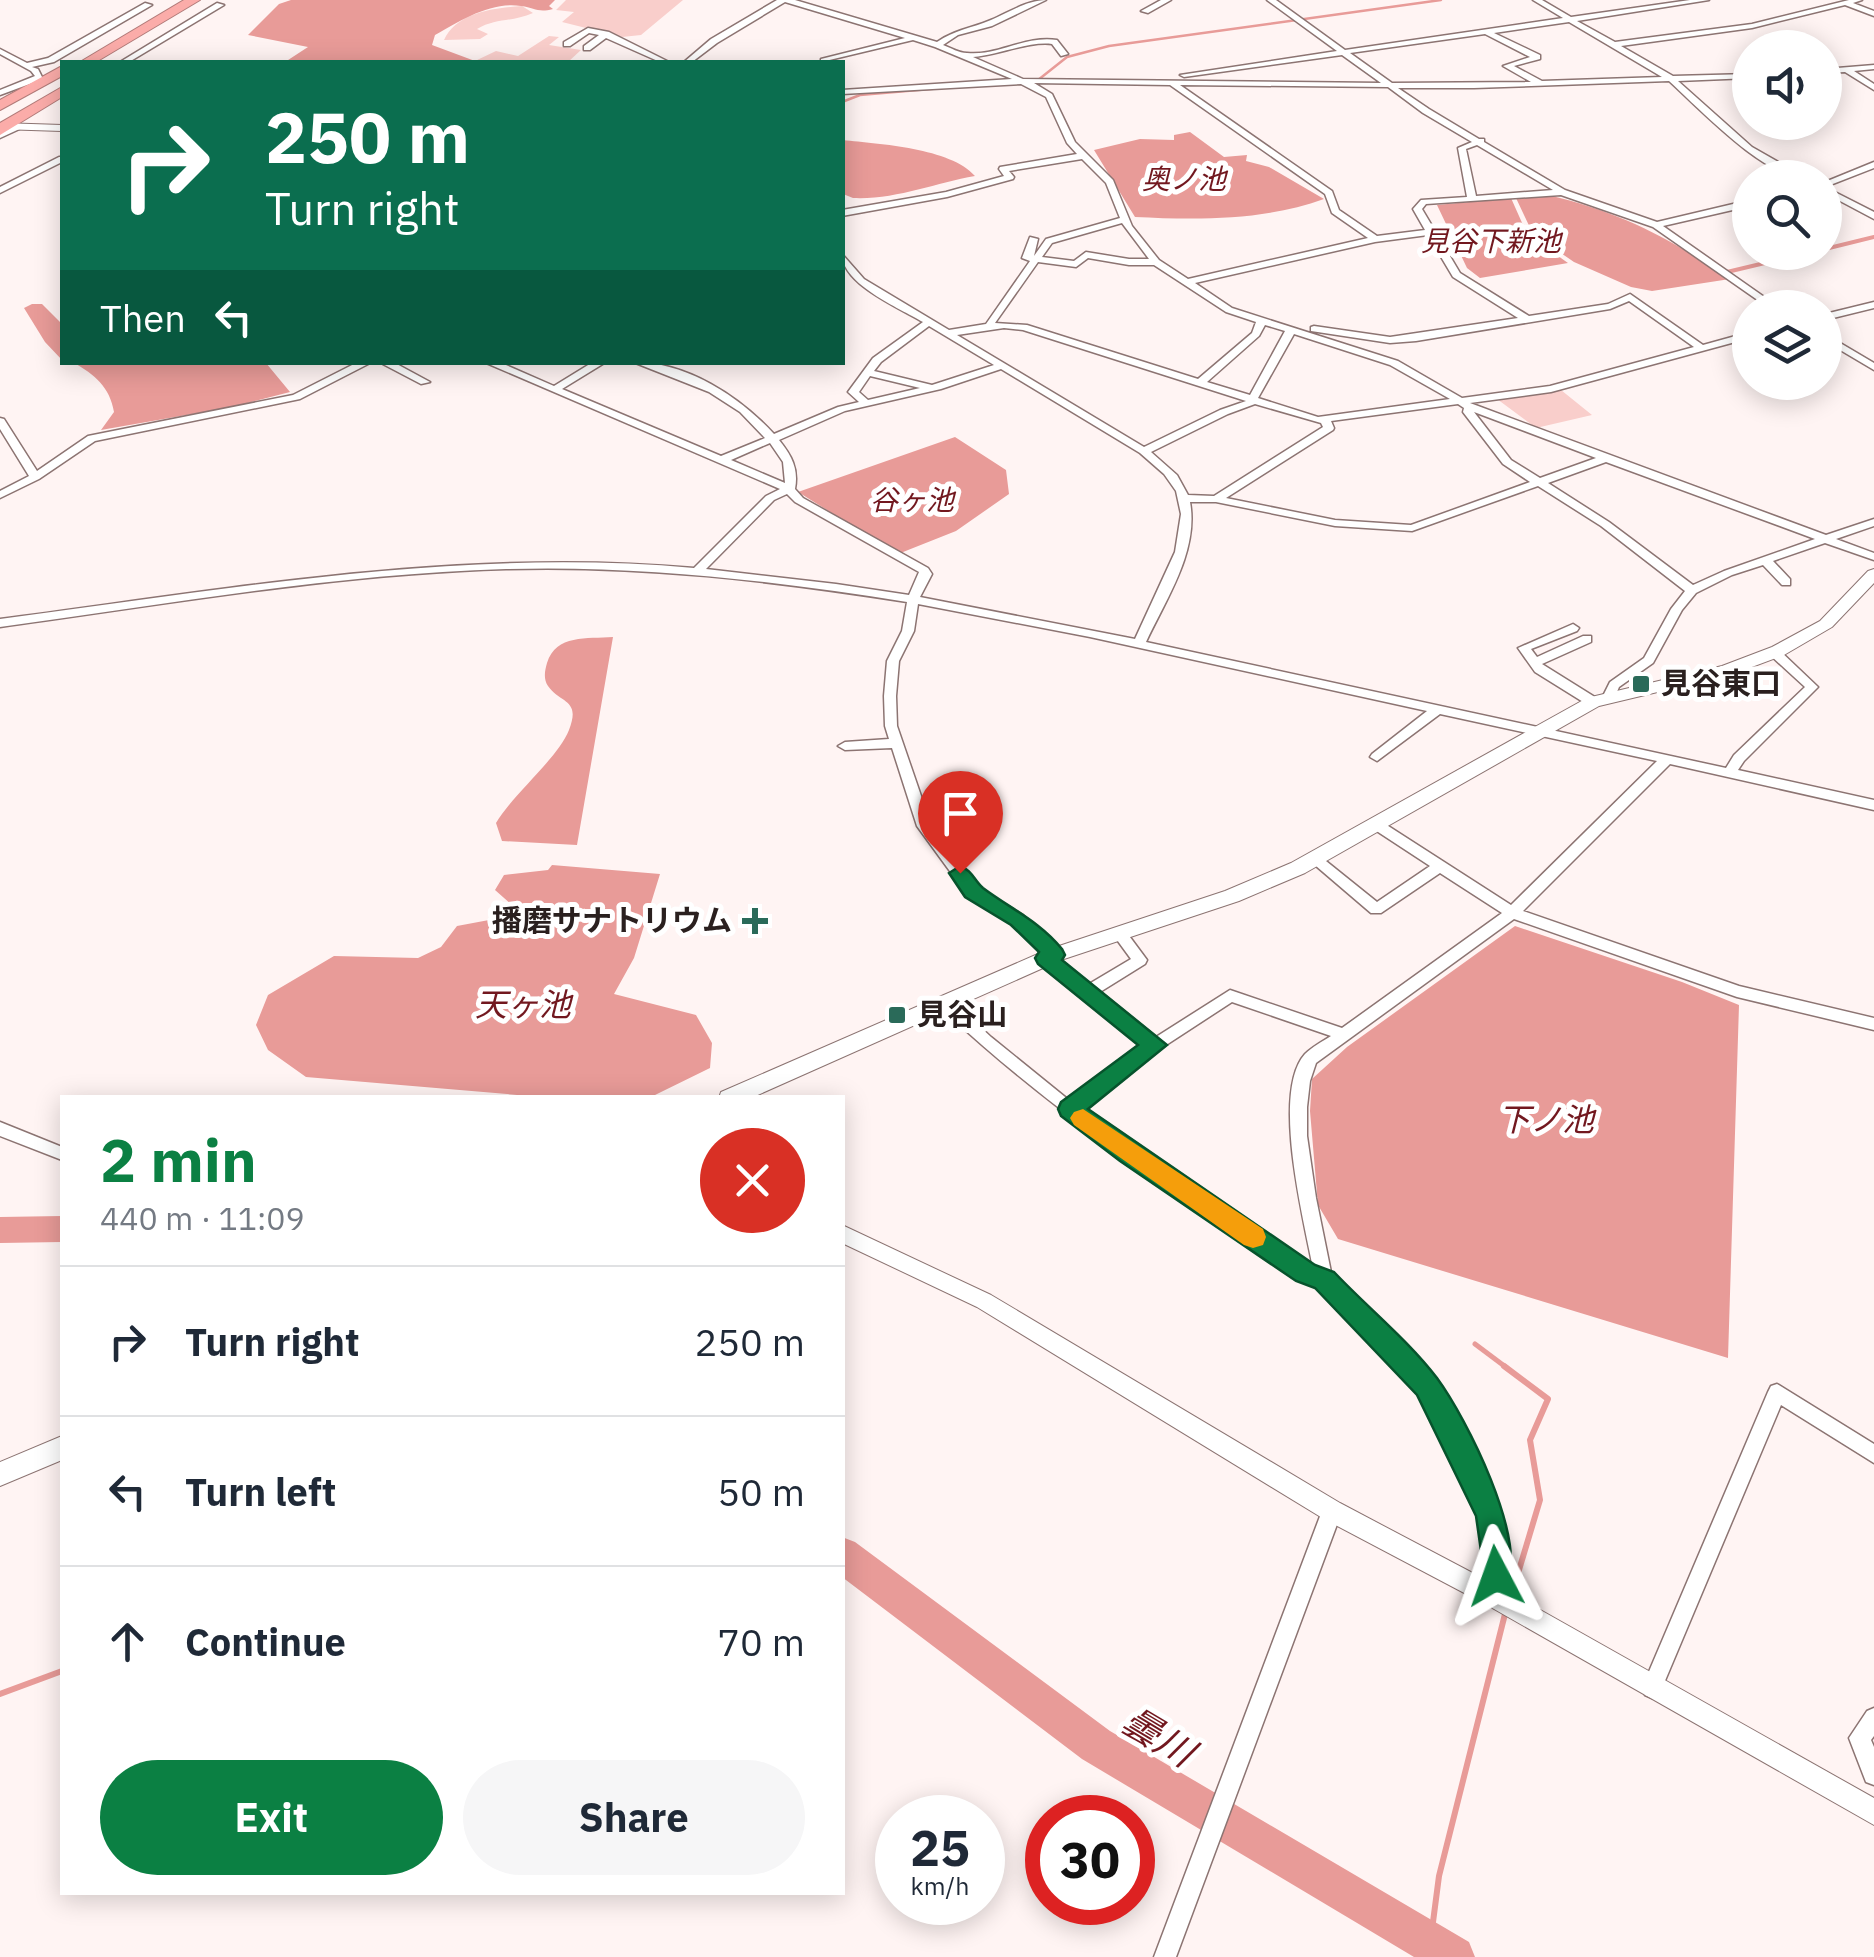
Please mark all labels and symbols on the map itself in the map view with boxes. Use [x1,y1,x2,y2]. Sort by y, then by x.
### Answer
water label: 奥ノ池 [1142,160,1229,197]
water label: 見谷下新池 [1421,222,1564,259]
water label: 谷ヶ池 [870,481,957,518]
place label: 見谷東口 [1661,663,1781,702]
marker: 見谷東口 [1630,673,1652,695]
pin [918,771,1003,874]
place label: 播磨サナトリウム [492,900,732,939]
marker: 播磨サナトリウム [742,908,768,934]
water label: 天ヶ池 [475,983,574,1025]
place label: 見谷山 [917,994,1007,1033]
marker: 見谷山 [886,1004,908,1026]
water label: 下ノ池 [1498,1098,1597,1140]
position arrow [1444,1524,1548,1628]
water label: 曇川 [1114,1695,1207,1778]
speed limit sign: 30 [1025,1795,1155,1925]

